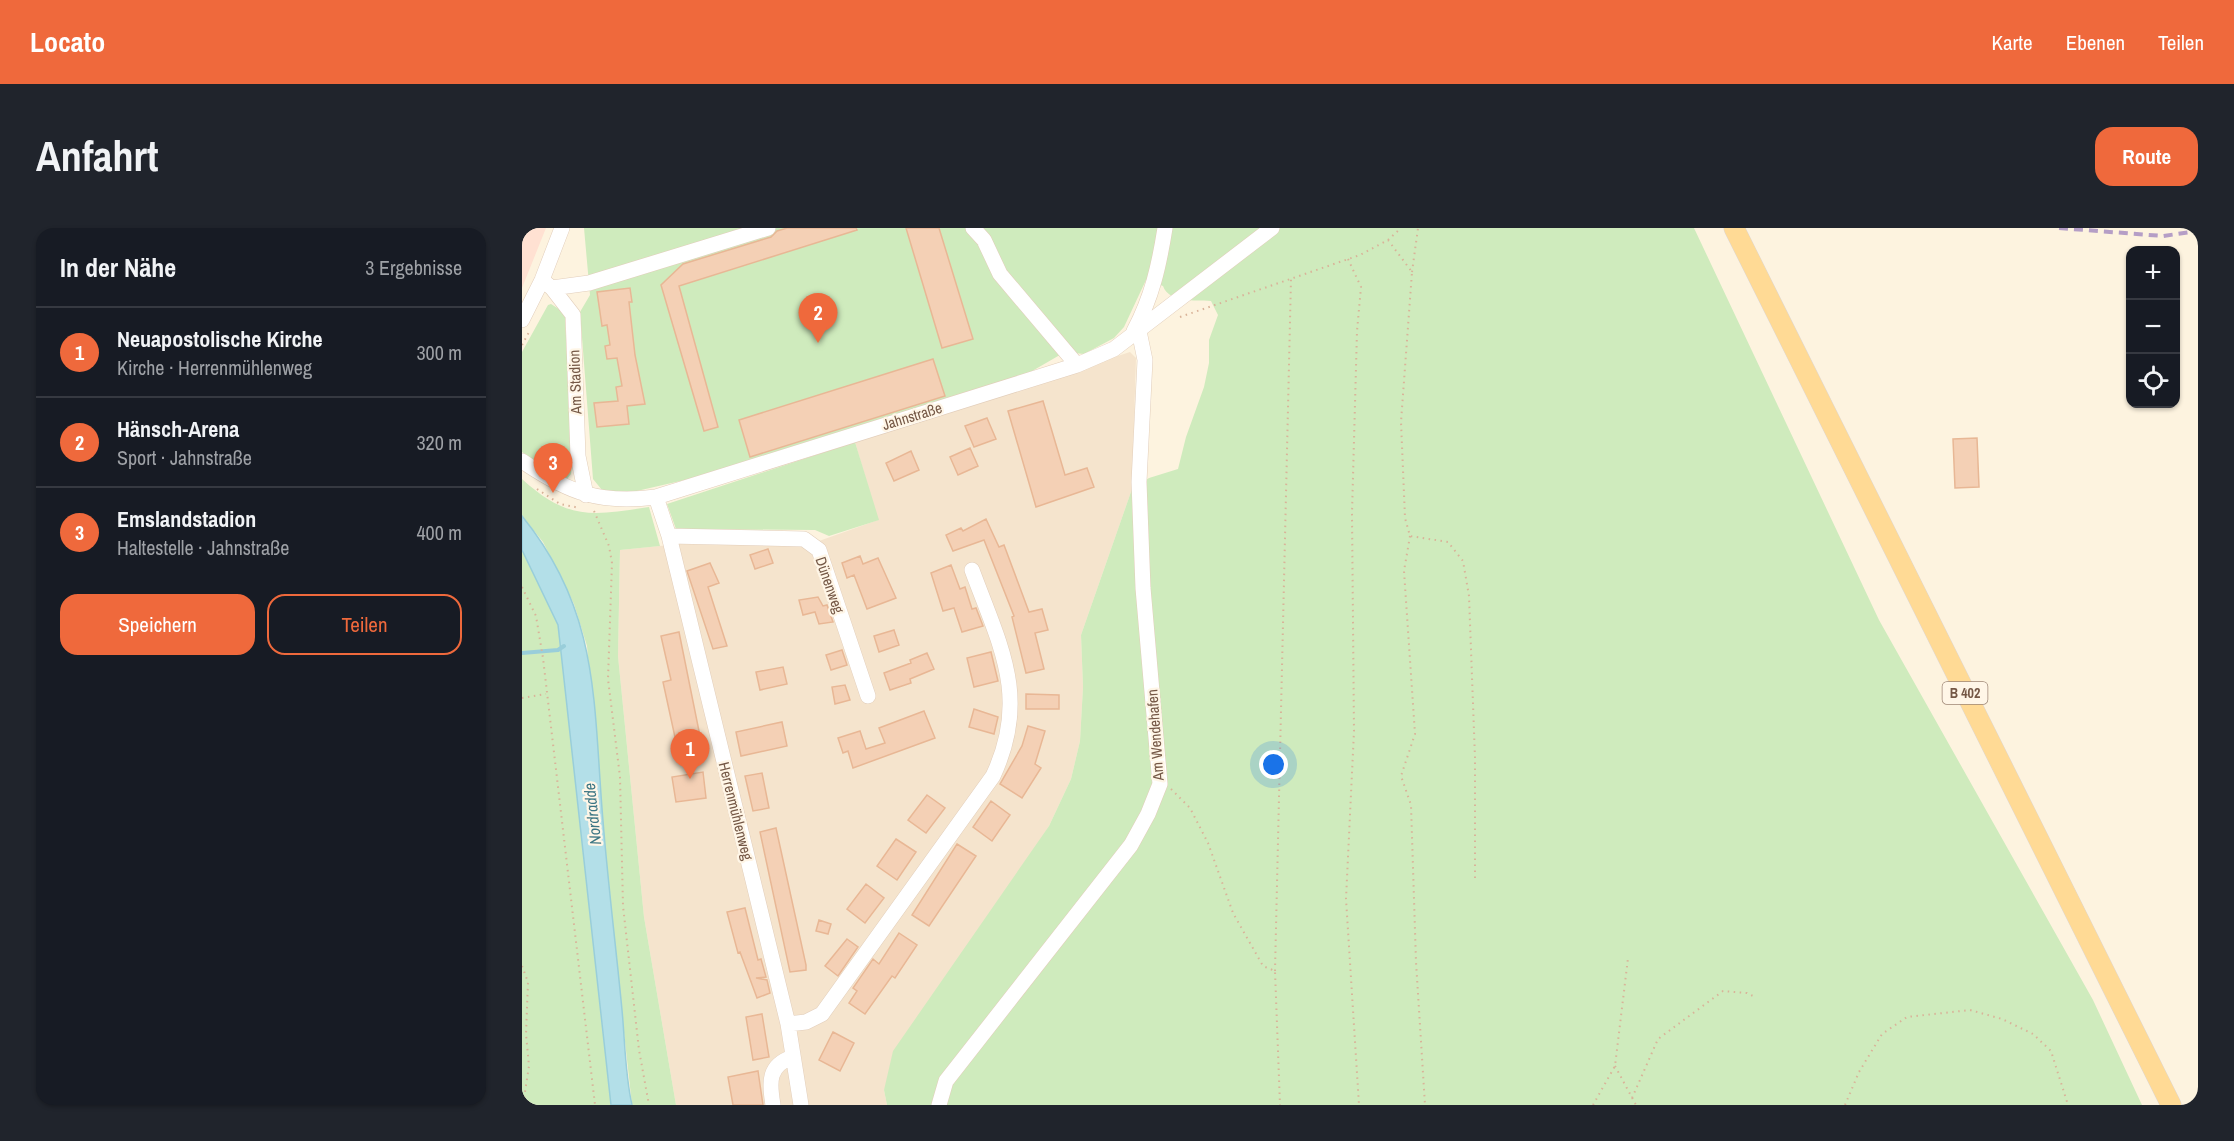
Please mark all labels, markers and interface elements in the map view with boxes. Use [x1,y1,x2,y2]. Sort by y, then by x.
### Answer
text: Locato [30,23,105,61]
text: Karte [1992,28,2033,57]
text: Ebenen [2066,28,2125,57]
text: Teilen [2158,28,2204,57]
button: Route [2095,127,2198,186]
text: Anfahrt [36,128,158,184]
map controls [2126,246,2180,408]
button: + [2126,246,2180,300]
text: In der Nähe [60,250,176,285]
text: 3 Ergebnisse [365,254,462,281]
pin: 2 [798,294,838,343]
button: − [2126,300,2180,354]
text: Neuapostolische Kirche [117,324,323,354]
text: 1 [75,339,84,366]
text: 300 m [416,339,462,366]
street label: Am Stadion [563,350,587,415]
text: Kirche · Herrenmühlenweg [117,354,312,381]
button: locate [2126,354,2180,408]
street label: Jahnstraße [880,397,945,435]
text: Hänsch-Arena [117,414,239,444]
text: 2 [75,429,84,456]
text: 320 m [416,429,462,456]
text: Sport · Jahnstraße [117,444,252,471]
pin: 3 [534,444,573,493]
text: Emslandstadion [117,504,256,534]
text: 3 [75,519,84,546]
text: 400 m [416,519,462,546]
text: Haltestelle · Jahnstraße [117,534,289,561]
street label: Dünenweg [810,554,850,616]
button: Speichern [60,594,255,655]
button: Teilen [267,594,462,655]
road number: B 402 [1942,682,1988,704]
street label: Am Wendehafen [1141,689,1169,782]
pin: 1 [670,730,710,779]
your location [1259,750,1288,779]
street label: Herrenmühlenweg [714,760,758,862]
water label: Nordradde [578,782,606,846]

